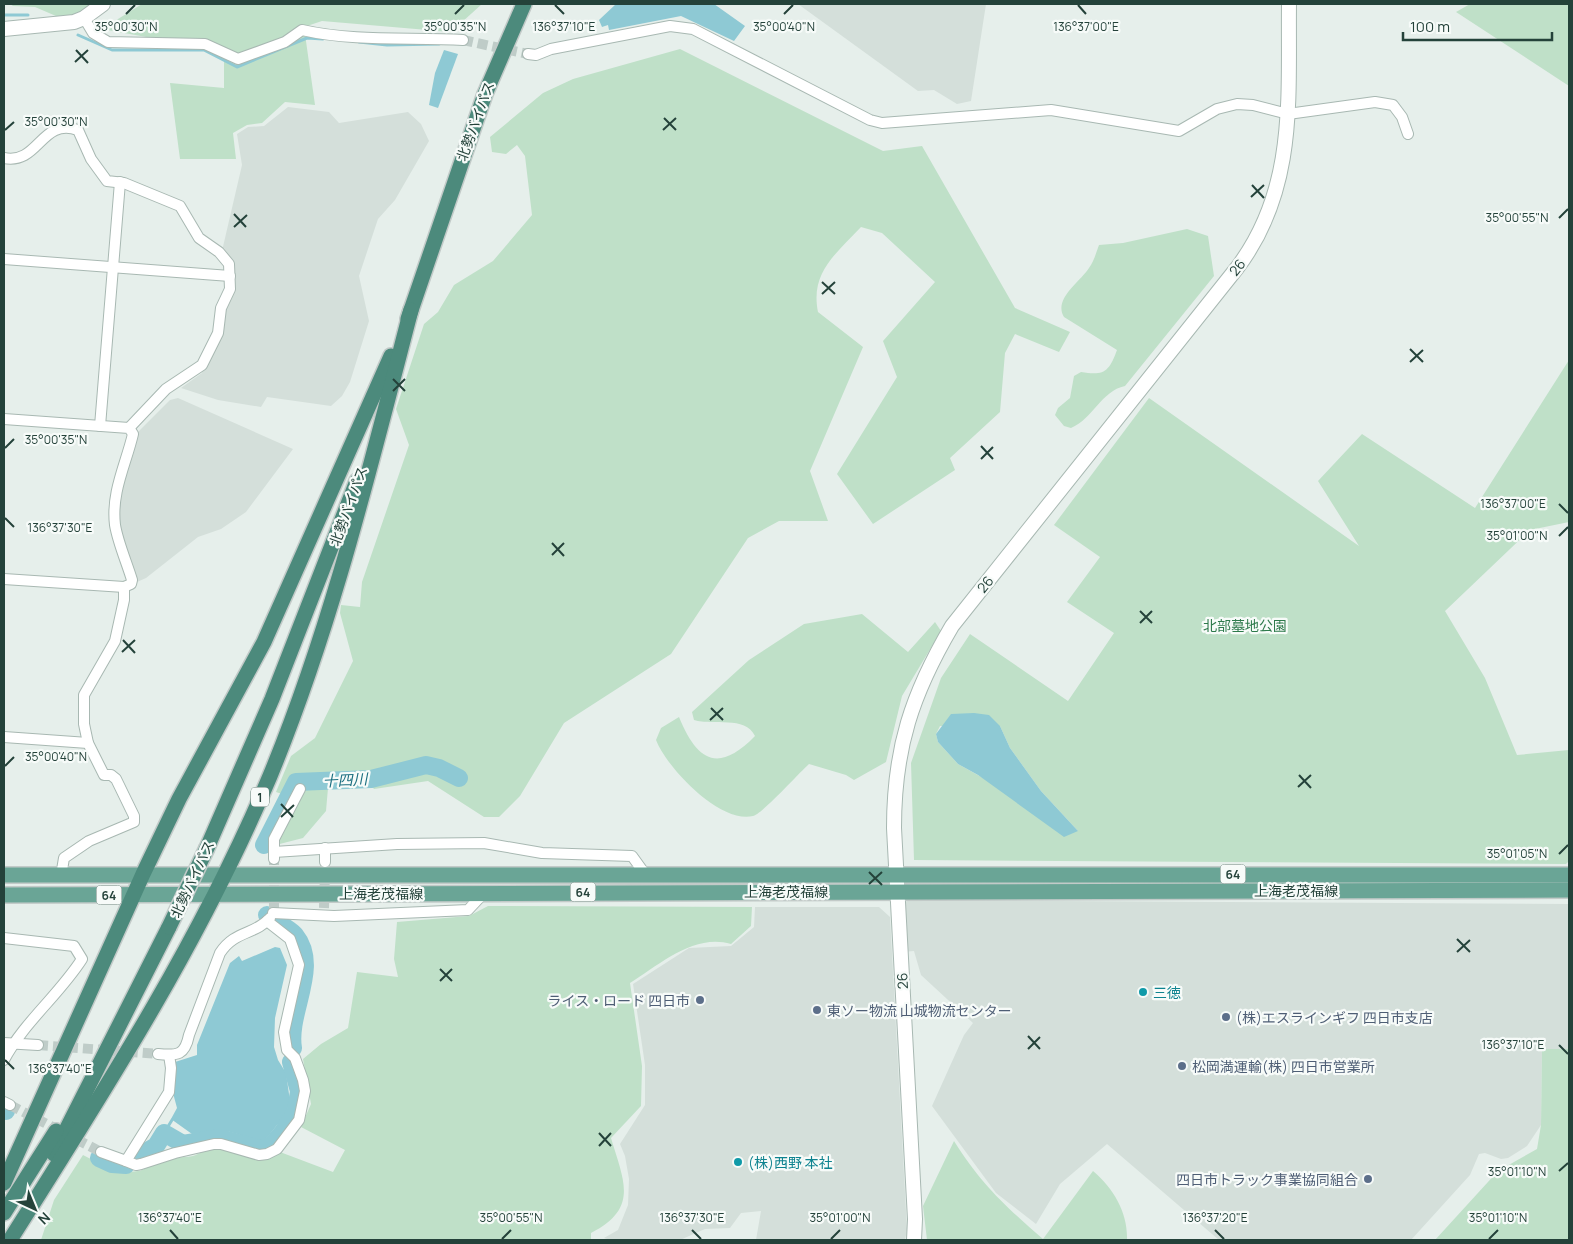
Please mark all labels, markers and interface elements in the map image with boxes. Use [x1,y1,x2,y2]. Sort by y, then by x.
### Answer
scale bar [1403,10,1552,42]
text: 100 m [1410,16,1450,37]
text: 35°00'30"N [94,18,158,35]
text: 35°00'35"N [424,18,486,35]
text: 136°37'10"E [533,18,596,35]
text: 35°00'40"N [753,18,815,35]
text: 136°37'00"E [1053,18,1119,35]
street label: 北勢バイパス [452,78,498,164]
text: 35°00'30"N [24,113,88,130]
text: 35°00'55"N [1486,209,1548,226]
street label: 26 [1224,255,1250,279]
text: 35°00'35"N [25,431,87,448]
street label: 北勢バイパス [325,463,371,549]
text: 136°37'00"E [1480,495,1546,512]
text: 136°37'30"E [28,519,93,536]
text: 35°01'00"N [1486,527,1548,544]
street label: 26 [972,572,998,596]
park label: 北部墓地公園 [1203,616,1287,635]
text: 35°00'40"N [25,748,87,765]
water label: 十四川 [322,768,370,792]
road number: 1 [251,788,269,806]
street label: 北勢バイパス [166,837,218,921]
text: 35°01'05"N [1487,845,1547,862]
road number: 64 [1220,864,1246,884]
street label: 上海老茂福線 [1254,881,1338,900]
road number: 64 [570,882,596,902]
street label: 上海老茂福線 [744,882,828,901]
street label: 上海老茂福線 [339,884,423,903]
road number: 64 [96,886,122,904]
street label: 26 [892,972,912,990]
place label: 三徳 [1153,983,1181,1002]
marker: 三徳 [1137,986,1149,998]
place label: ライス・ロード 四日市 [548,991,690,1010]
marker: ライス・ロード 四日市 [694,994,706,1006]
place label: 東ソー物流 山城物流センター [827,1001,1012,1020]
marker: 東ソー物流 山城物流センター [811,1004,823,1016]
place label: (株)エスラインギフ 四日市支店 [1236,1008,1433,1027]
marker: (株)エスラインギフ 四日市支店 [1220,1011,1232,1023]
text: 136°37'10"E [1482,1036,1545,1053]
place label: 松岡満運輸(株) 四日市営業所 [1192,1057,1375,1076]
text: 136°37'40"E [28,1060,92,1077]
marker: 松岡満運輸(株) 四日市営業所 [1176,1060,1188,1072]
place label: (株)西野 本社 [748,1153,833,1172]
marker: (株)西野 本社 [732,1156,744,1168]
text: 35°01'10"N [1488,1163,1546,1180]
place label: 四日市トラック事業協同組合 [1176,1170,1358,1189]
marker: 四日市トラック事業協同組合 [1362,1173,1374,1185]
north arrow [10,1184,60,1234]
text: N [34,1208,55,1229]
text: 136°37'40"E [138,1209,202,1226]
text: 35°00'55"N [480,1209,542,1226]
text: 136°37'30"E [660,1209,725,1226]
text: 35°01'00"N [809,1209,871,1226]
text: 136°37'20"E [1182,1209,1248,1226]
text: 35°01'10"N [1469,1209,1527,1226]

